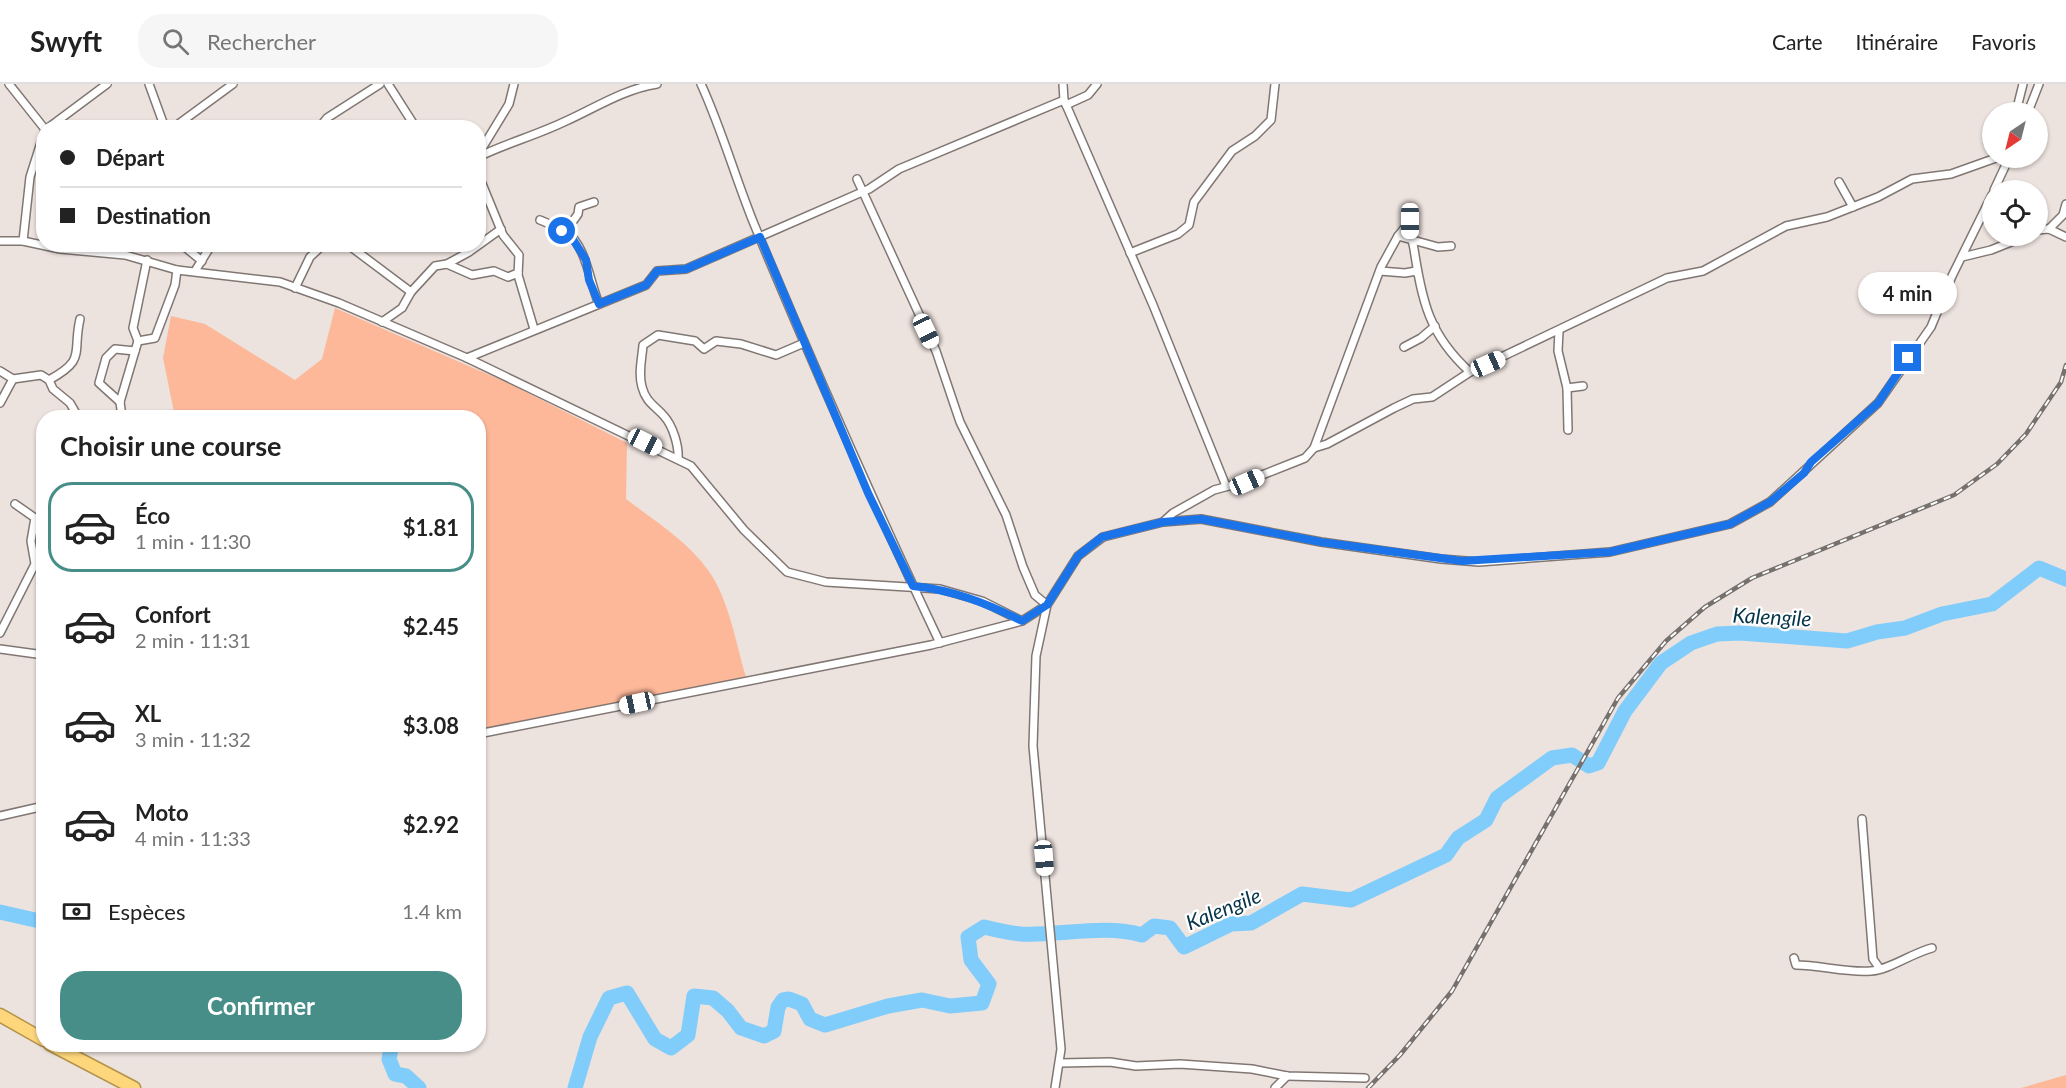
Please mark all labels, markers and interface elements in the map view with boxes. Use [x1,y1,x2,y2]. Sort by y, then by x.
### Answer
search box [138,14,558,68]
text: Swyft [30,24,102,58]
icon: search [159,25,192,58]
text: Rechercher [207,28,316,55]
text: Carte [1772,29,1823,54]
text: Itinéraire [1856,29,1938,54]
text: Favoris [1971,29,2036,54]
north arrow [1982,102,2048,168]
map controls [1982,102,2048,246]
text: Départ [96,144,164,171]
button: locate [1982,180,2048,246]
text: Destination [96,202,211,229]
car [1401,203,1419,239]
route start [548,217,575,244]
callout: 4 min [1858,271,1958,313]
text: 4 min [1883,281,1932,305]
car [910,311,942,351]
route end [1894,344,1921,371]
car [1468,348,1508,380]
car [625,426,665,458]
text: Choisir une course [60,429,282,462]
car [1227,466,1267,498]
icon: car [63,500,117,554]
text: Éco [135,502,170,529]
text: $1.81 [403,514,459,541]
text: 1 min · 11:30 [135,529,251,553]
icon: car [63,599,117,653]
text: Confort [135,601,211,628]
water label: Kalengile [1732,601,1812,631]
text: $2.45 [403,613,459,640]
text: 2 min · 11:31 [135,628,251,652]
car [618,690,656,716]
icon: car [63,698,117,752]
text: XL [135,700,161,727]
text: $3.08 [403,712,459,739]
text: 3 min · 11:32 [135,727,251,751]
icon: car [63,797,117,851]
text: Moto [135,799,189,826]
text: $2.92 [403,811,459,838]
text: 4 min · 11:33 [135,826,251,850]
car [1033,839,1055,877]
water label: Kalengile [1182,882,1264,934]
icon: cash [60,895,93,928]
text: Espèces [108,898,185,925]
text: 1.4 km [402,899,462,923]
button: Confirmer [60,971,462,1040]

